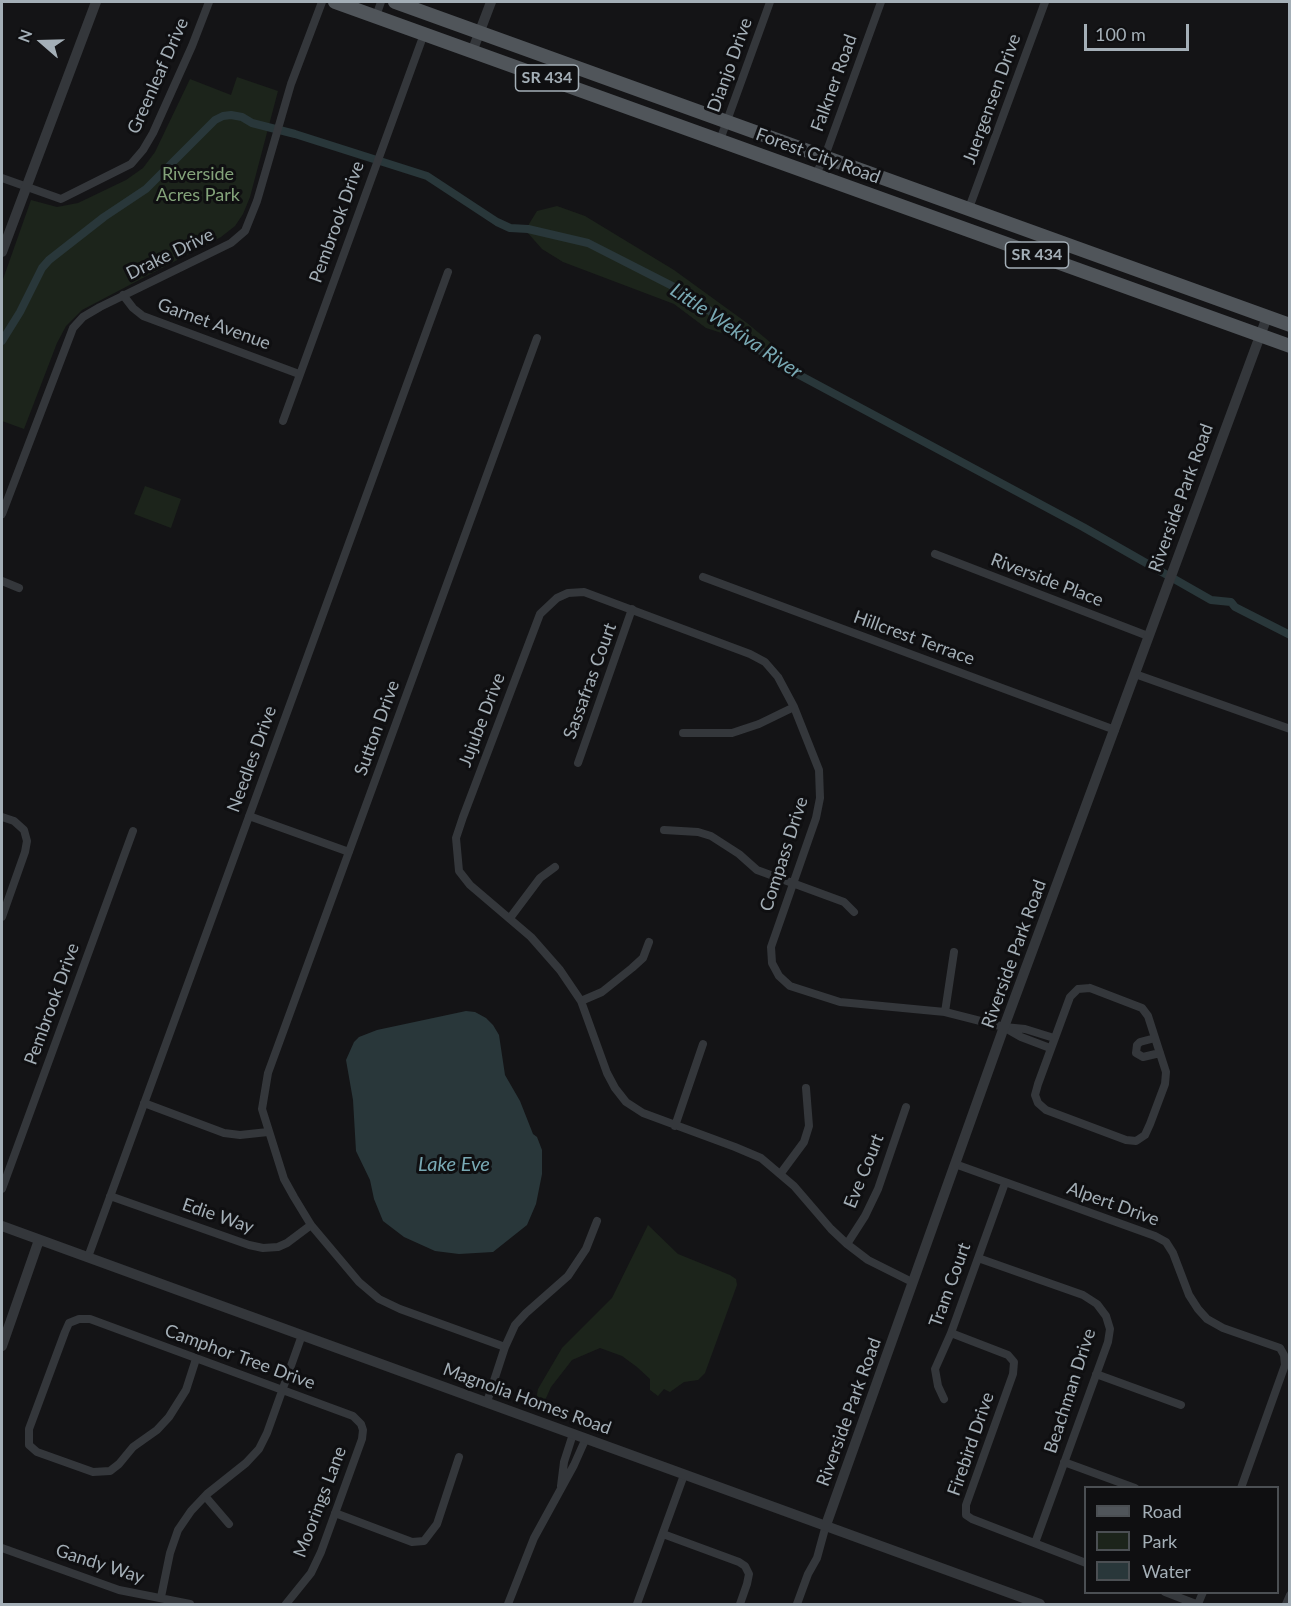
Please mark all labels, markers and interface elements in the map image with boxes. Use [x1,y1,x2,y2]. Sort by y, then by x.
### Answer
north arrow [12,12,72,72]
scale bar [1087,12,1192,50]
street label: Greenleaf Drive [123,15,193,137]
street label: Dianjo Drive [703,15,757,115]
text: 100 m [1095,23,1146,45]
text: N [14,27,36,45]
street label: Falkner Road [806,31,862,135]
street label: Juergensen Drive [958,31,1026,167]
road number: SR 434 [516,65,578,91]
street label: Forest City Road [753,123,883,189]
street label: Pembrook Drive [305,158,369,286]
park label: Riverside Acres Park [156,163,240,206]
street label: Drake Drive [123,224,217,284]
road number: SR 434 [1006,242,1068,268]
water label: Little Wekiva River [666,278,806,384]
street label: Garnet Avenue [155,294,273,354]
street label: Riverside Park Road [1144,421,1218,575]
street label: Riverside Place [988,549,1106,611]
street label: Hillcrest Terrace [850,606,978,670]
street label: Sassafras Court [559,620,621,742]
street label: Jujube Drive [454,670,510,770]
street label: Sutton Drive [350,677,404,779]
street label: Needles Drive [223,703,281,815]
street label: Compass Drive [755,794,813,914]
street label: Riverside Park Road [977,877,1051,1031]
street label: Pembrook Drive [20,940,84,1068]
street label: Eve Court [839,1131,889,1211]
water label: Lake Eve [418,1153,490,1177]
street label: Alpert Drive [1064,1177,1162,1231]
street label: Edie Way [179,1194,257,1238]
street label: Tram Court [925,1240,975,1330]
street label: Camphor Tree Drive [162,1320,318,1394]
street label: Beachman Drive [1040,1326,1100,1456]
street label: Riverside Park Road [812,1335,886,1489]
street label: Magnolia Homes Road [440,1359,614,1439]
street label: Firebird Drive [943,1389,999,1499]
street label: Moorings Lane [289,1443,351,1561]
legend [1084,1486,1279,1594]
text: Road [1142,1500,1182,1522]
text: Park [1142,1530,1177,1552]
street label: Gandy Way [53,1540,147,1588]
text: Water [1142,1560,1191,1582]

